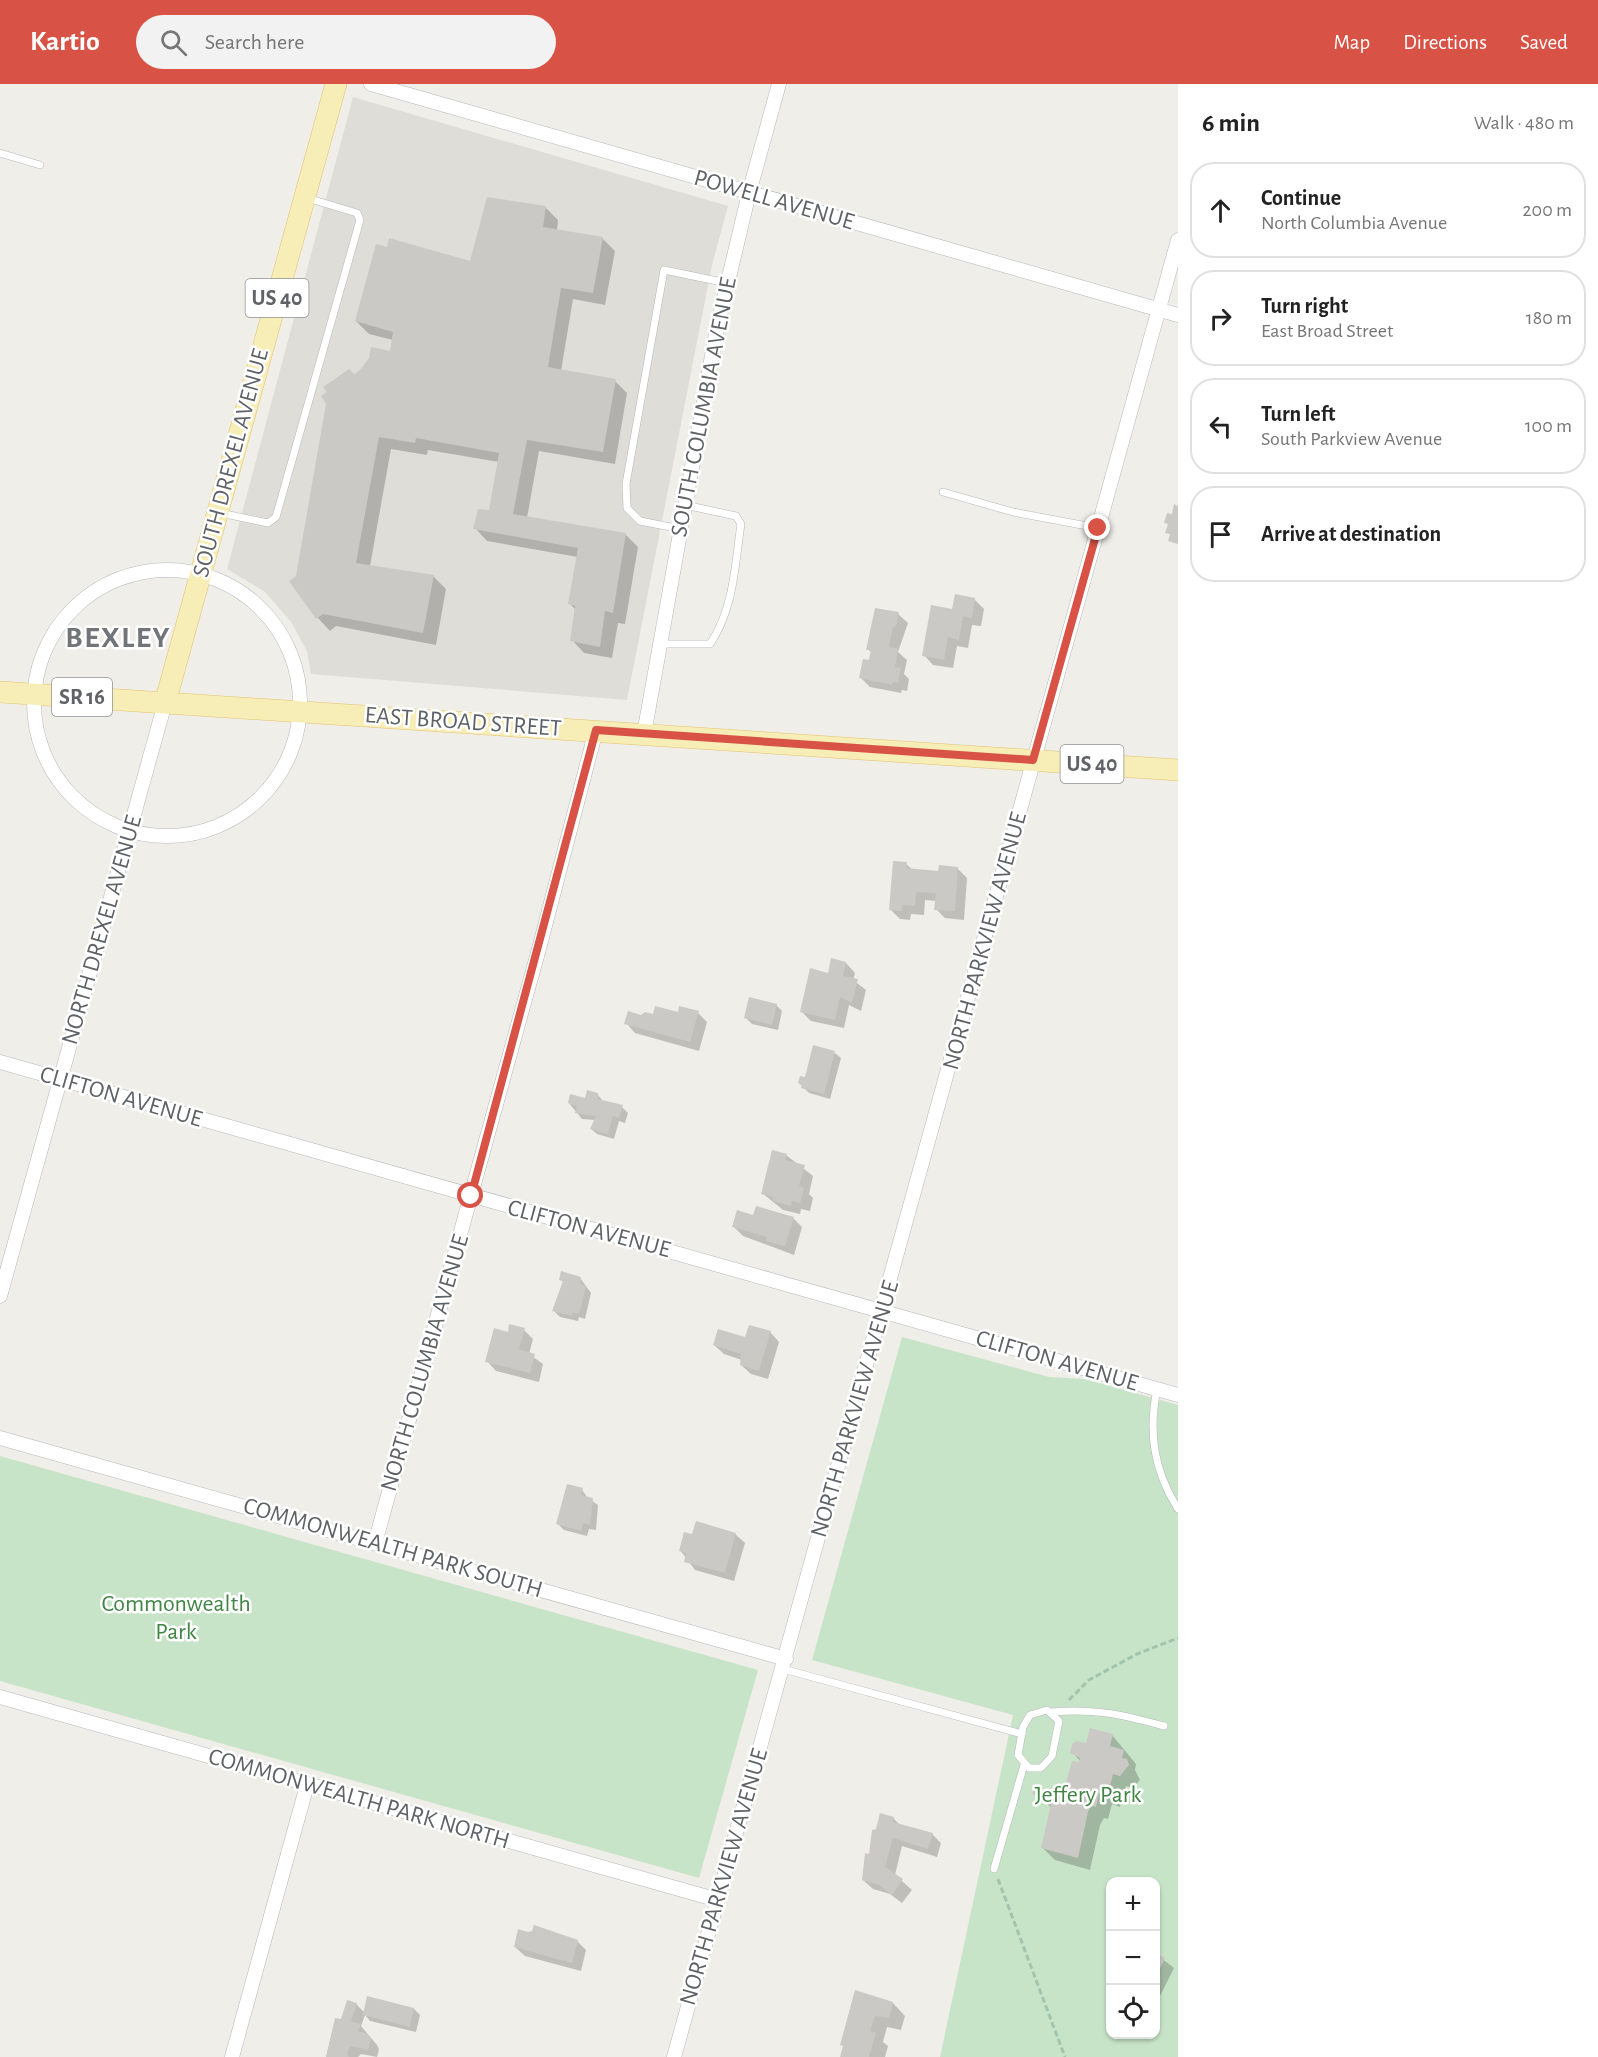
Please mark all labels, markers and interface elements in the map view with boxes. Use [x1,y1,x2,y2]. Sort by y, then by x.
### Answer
search box [136,15,556,69]
icon: search [157,26,190,59]
text: Kartio [30,28,100,56]
text: Search here [205,31,304,53]
text: Map [1334,32,1370,53]
text: Directions [1403,32,1487,53]
text: Saved [1520,32,1568,53]
text: 6 min [1202,110,1260,136]
text: Walk · 480 m [1474,113,1574,133]
street label: POWELL AVENUE [691,166,857,234]
text: Continue [1261,187,1341,209]
icon: ahead [1204,194,1237,227]
text: 200 m [1522,200,1572,220]
text: North Columbia Avenue [1261,213,1447,233]
street label: SOUTH COLUMBIA AVENUE [667,275,741,539]
road number: US 40 [246,279,308,317]
text: Turn right [1261,295,1348,317]
icon: right [1204,302,1237,335]
text: 180 m [1526,308,1572,328]
text: East Broad Street [1261,321,1393,341]
street label: SOUTH DREXEL AVENUE [189,346,273,580]
text: Turn left [1261,403,1335,425]
icon: left [1204,410,1237,443]
text: 100 m [1525,416,1572,436]
text: South Parkview Avenue [1261,429,1442,449]
route end [1084,514,1110,540]
icon: arrive [1204,518,1237,551]
text: Arrive at destination [1261,523,1441,545]
district label: BEXLEY [65,623,171,653]
road number: SR 16 [52,678,112,716]
street label: EAST BROAD STREET [364,703,562,741]
road number: US 40 [1060,745,1124,783]
street label: NORTH PARKVIEW AVENUE [939,809,1031,1072]
street label: NORTH DREXEL AVENUE [58,812,146,1047]
street label: CLIFTON AVENUE [37,1062,205,1132]
route start [457,1182,483,1208]
street label: CLIFTON AVENUE [505,1196,674,1262]
street label: NORTH COLUMBIA AVENUE [377,1231,473,1494]
street label: NORTH PARKVIEW AVENUE [807,1278,903,1540]
street label: CLIFTON AVENUE [973,1326,1141,1396]
street label: COMMONWEALTH PARK SOUTH [241,1494,545,1602]
park label: Commonwealth Park [101,1592,251,1644]
street label: COMMONWEALTH PARK NORTH [206,1744,512,1854]
street label: NORTH PARKVIEW AVENUE [676,1746,772,2008]
park label: Jeffery Park [1035,1783,1141,1807]
map controls [1106,1877,1160,2039]
button: + [1106,1877,1160,1931]
button: − [1106,1931,1160,1985]
button: locate [1106,1985,1160,2039]

